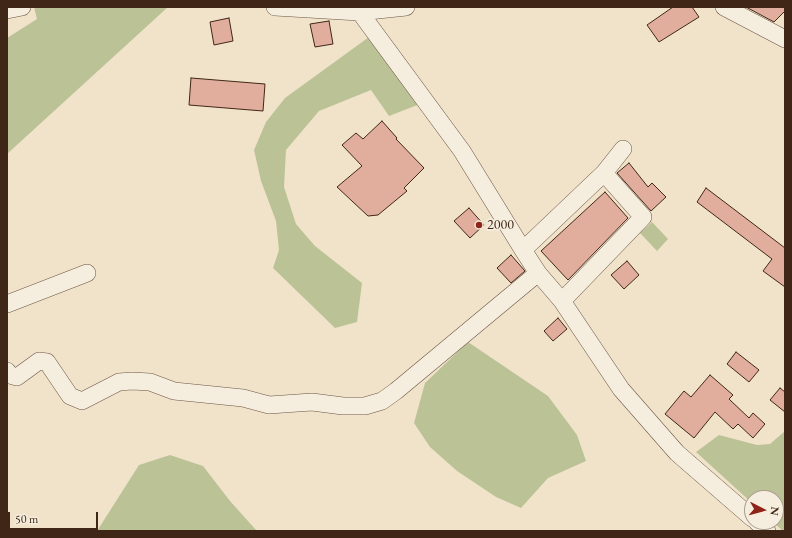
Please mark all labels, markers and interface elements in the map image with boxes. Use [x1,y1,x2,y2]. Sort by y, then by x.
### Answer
place label: 2000 [487,217,514,233]
marker: 2000 [474,220,484,230]
north arrow [744,490,784,530]
scale bar [10,504,100,530]
text: N [768,506,782,516]
text: 50 m [15,511,38,527]

